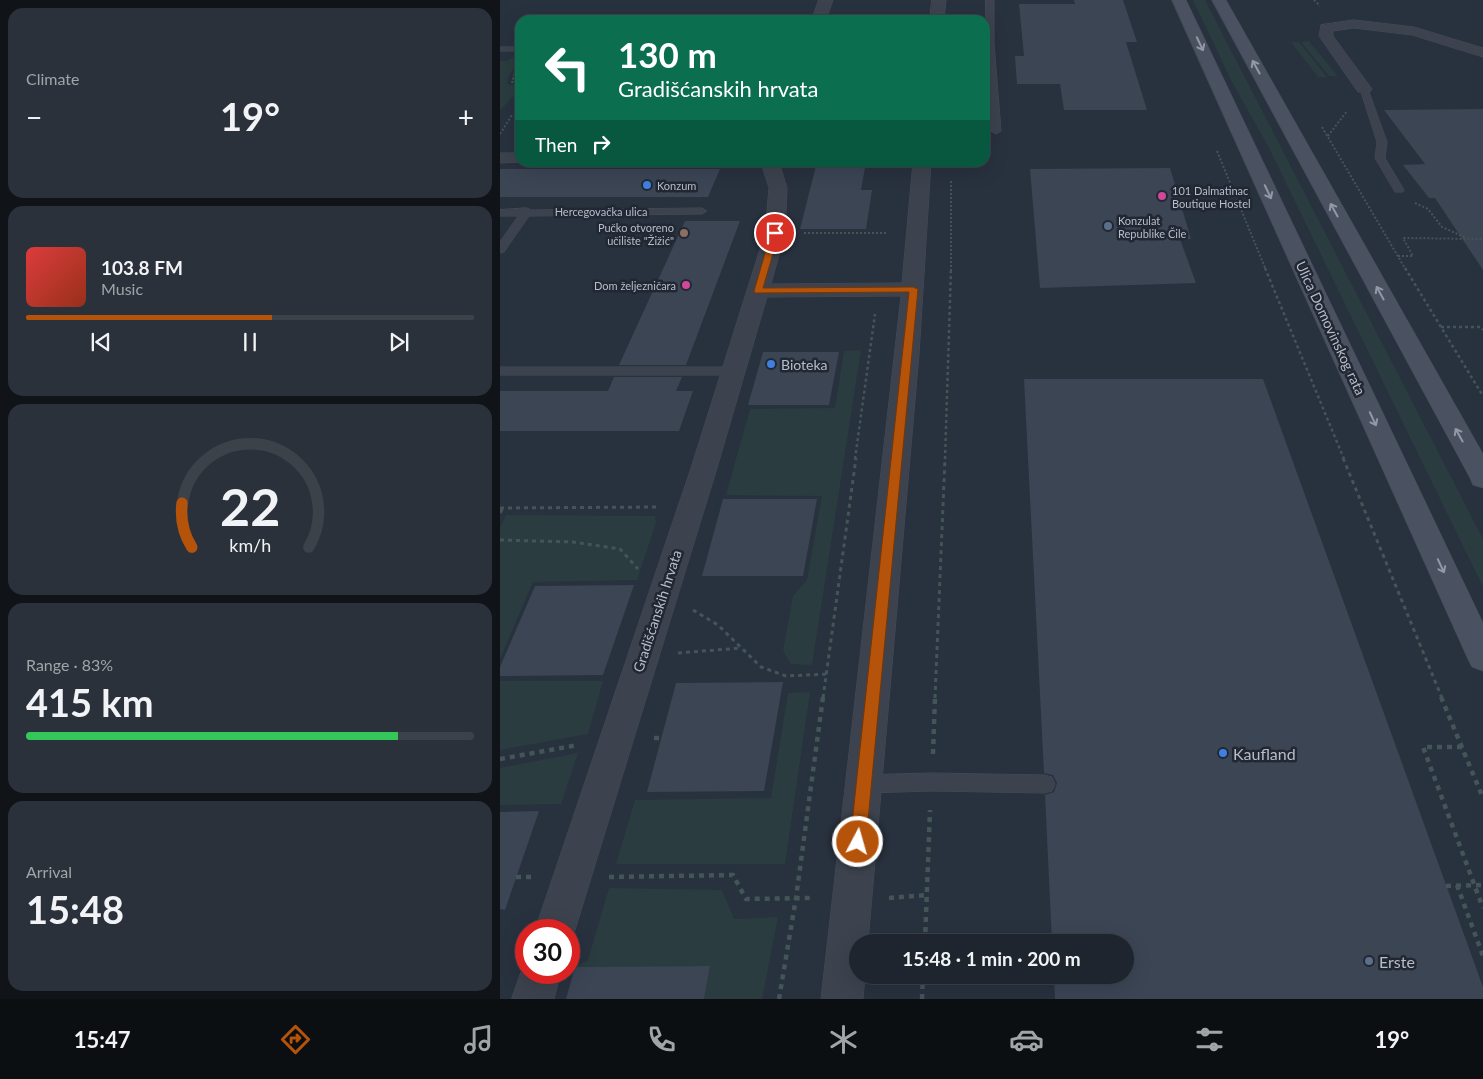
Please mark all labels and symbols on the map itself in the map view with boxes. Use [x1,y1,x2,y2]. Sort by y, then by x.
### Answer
one-way arrow [1195,36,1205,51]
one-way arrow [1251,60,1261,75]
marker: Konzum [641,179,653,191]
place label: Konzum [657,179,696,192]
place label: 101 Dalmatinac Boutique Hostel [1172,184,1251,210]
one-way arrow [1264,184,1273,199]
marker: 101 Dalmatinac Boutique Hostel [1156,190,1168,202]
one-way arrow [1329,202,1339,217]
street label: Hercegovačka ulica [555,205,647,218]
pin [754,212,796,254]
place label: Konzulat Republike Čile [1118,214,1187,240]
marker: Konzulat Republike Čile [1102,220,1114,232]
place label: Pučko otvoreno učilište "Žižić" [598,221,674,247]
marker: Pučko otvoreno učilište "Žižić" [678,227,690,239]
street label: Ulica Domovinskog rata [1293,258,1369,398]
place label: Dom željezničara [594,279,676,292]
marker: Dom željezničara [680,279,692,291]
one-way arrow [1375,287,1385,301]
place label: Bioteka [781,356,828,373]
marker: Bioteka [765,358,777,370]
one-way arrow [1368,411,1378,426]
one-way arrow [1454,429,1464,443]
street label: Gradišćanskih hrvata [629,548,685,674]
one-way arrow [1437,558,1446,573]
place label: Kaufland [1233,744,1296,763]
marker: Kaufland [1217,747,1229,759]
position arrow [831,815,883,867]
speed limit sign: 30 [515,919,580,984]
place label: Erste [1379,952,1415,971]
marker: Erste [1363,955,1375,967]

